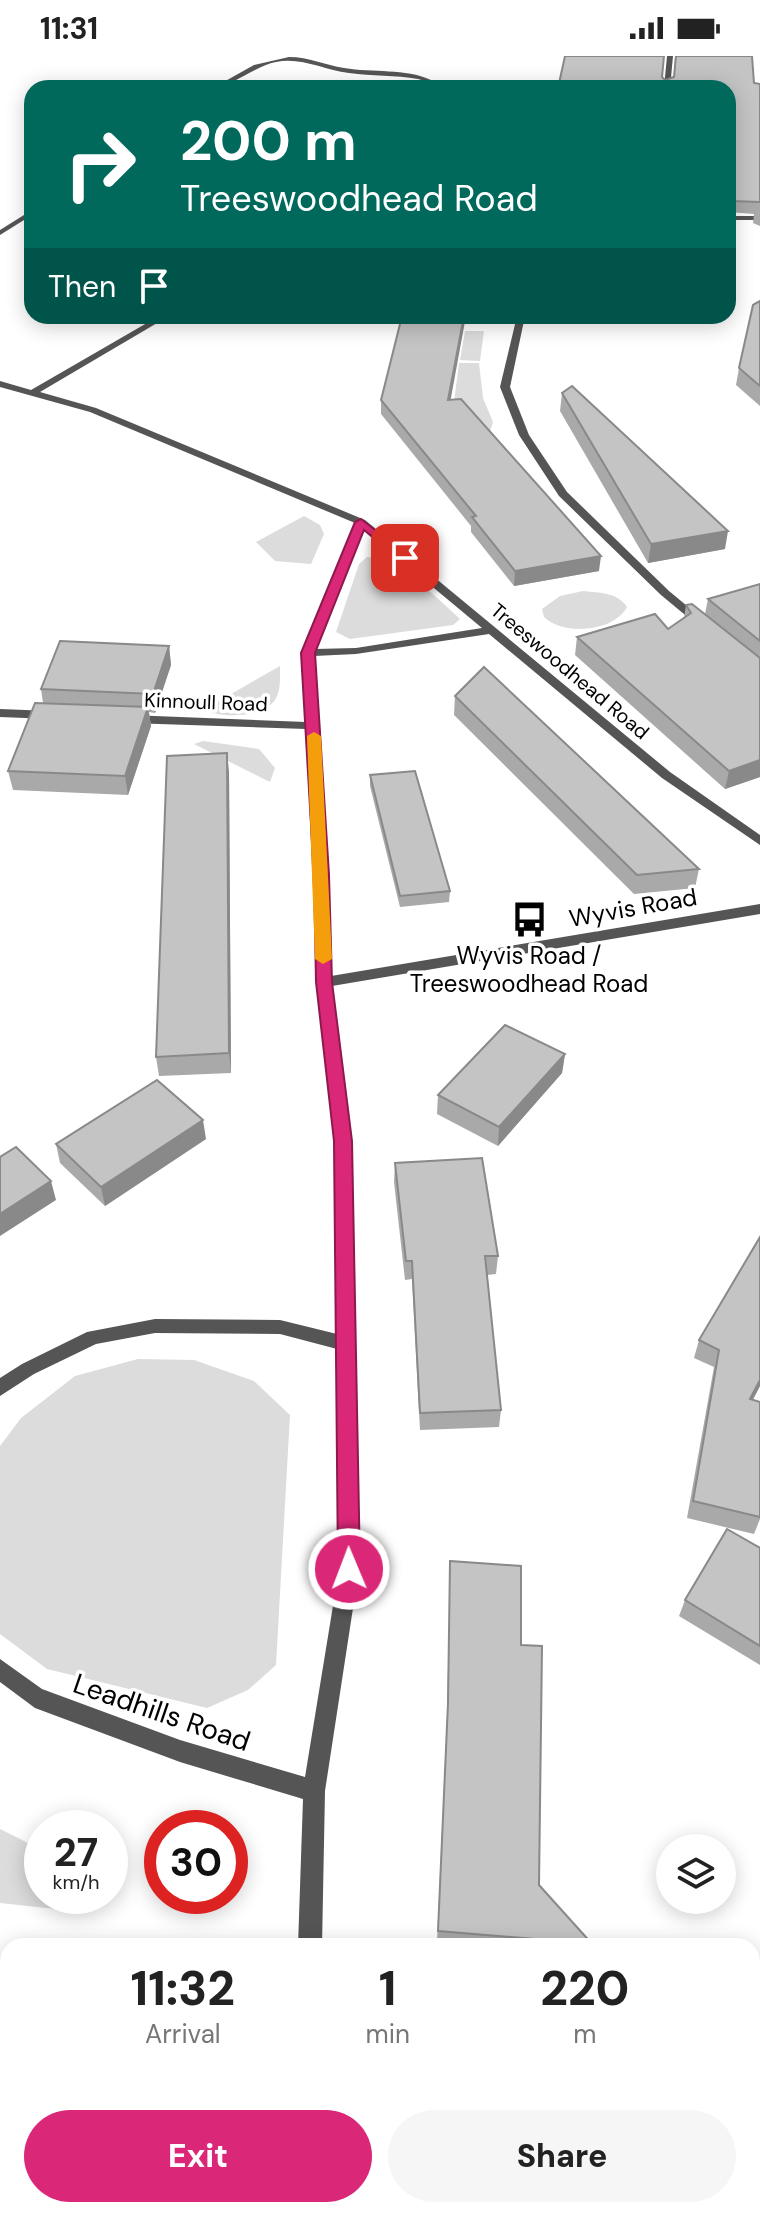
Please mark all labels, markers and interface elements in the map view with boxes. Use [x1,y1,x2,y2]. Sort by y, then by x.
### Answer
text: 11:31 [40,9,98,48]
text: 200 m [180,104,357,177]
icon: right [48,112,152,216]
text: Treeswoodhead Road [180,175,538,222]
icon: arrive [132,264,176,308]
text: Then [48,267,116,306]
pin [371,524,439,592]
icon: arrive [383,536,427,580]
street label: Treeswoodhead Road [486,597,654,745]
street label: Kinnoull Road [144,687,268,717]
street label: Wyvis Road [567,881,699,934]
bus stop icon: Wyvis Road / Treeswoodhead Road [510,900,548,938]
place label: Wyvis Road / Treeswoodhead Road [410,940,648,999]
position arrow [307,1527,391,1611]
street label: Leadhills Road [68,1665,255,1760]
speed limit sign: 30 [144,1810,248,1914]
text: 27 [54,1826,98,1878]
map controls [656,1834,736,1914]
button: layers [656,1834,736,1914]
text: km/h [52,1869,100,1895]
text: 11:32 [130,1957,235,2020]
text: 1 [379,1957,397,2020]
text: 220 [540,1957,630,2020]
text: Arrival [145,2017,221,2051]
text: min [366,2017,410,2051]
text: m [573,2017,596,2051]
button: Exit [24,2110,372,2202]
button: Share [388,2110,736,2202]

